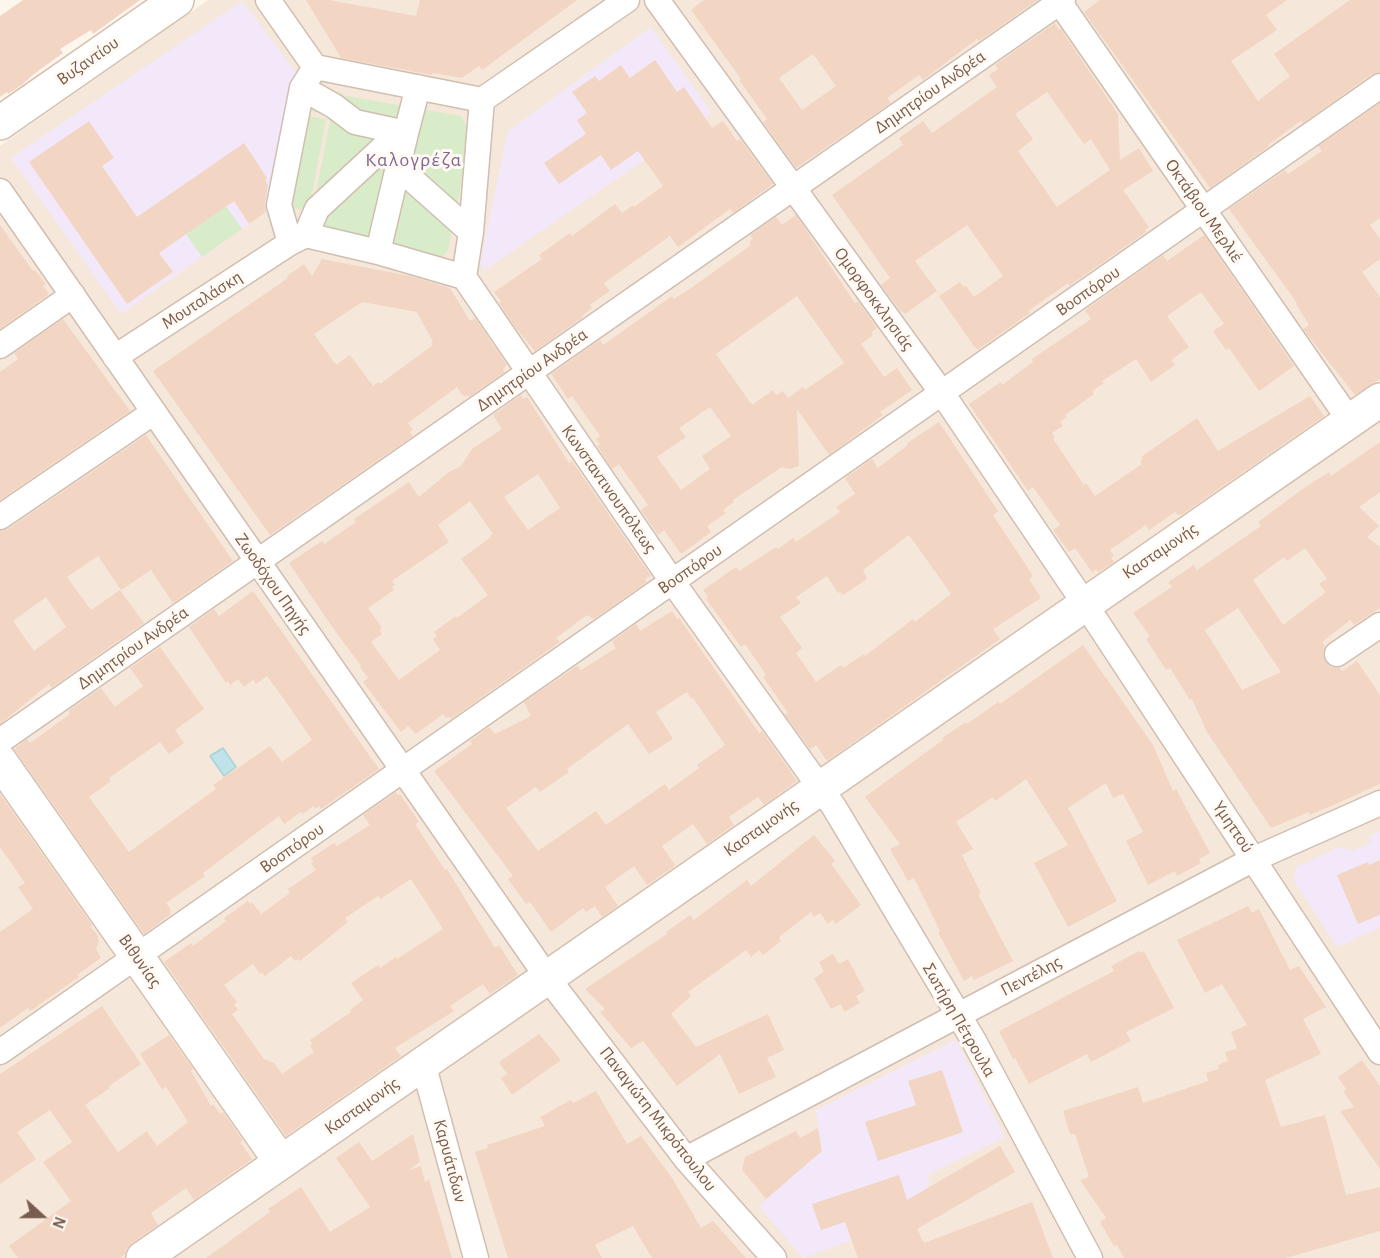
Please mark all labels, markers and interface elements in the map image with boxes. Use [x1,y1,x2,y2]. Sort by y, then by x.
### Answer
street label: Βυζαντίου [53,32,123,90]
street label: Δημητρίου Ανδρέα [870,46,990,138]
district label: Καλογρέζα [365,148,463,172]
street label: Οκτάβιου Μερλιέ [1160,155,1248,267]
street label: Ομορφοκκλησιάς [829,243,919,355]
street label: Βοσπόρου [1052,261,1124,321]
street label: Μουταλάσκη [158,266,246,334]
street label: Δημητρίου Ανδρέα [472,324,592,416]
street label: Κωνσταντινουπόλεως [557,421,661,557]
street label: Κασταμονής [1118,518,1202,584]
street label: Ζωοδόχου Πηγής [230,529,316,639]
street label: Βοσπόρου [654,539,726,599]
street label: Δημητρίου Ανδρέα [73,602,193,694]
street label: Κασταμονής [720,794,802,862]
street label: Υμηττού [1208,797,1258,857]
street label: Βοσπόρου [256,818,328,878]
street label: Βιθυνίας [114,930,166,992]
street label: Πεντέλης [997,951,1065,1001]
street label: Σωτήρη Πέτρουλα [918,959,1000,1081]
street label: Παναγιώτη Μικρόπουλου [595,1042,721,1196]
street label: Κασταμονής [321,1072,403,1140]
street label: Καρυάτιδων [429,1117,471,1205]
north arrow [12,1186,72,1246]
text: N [49,1214,68,1231]

